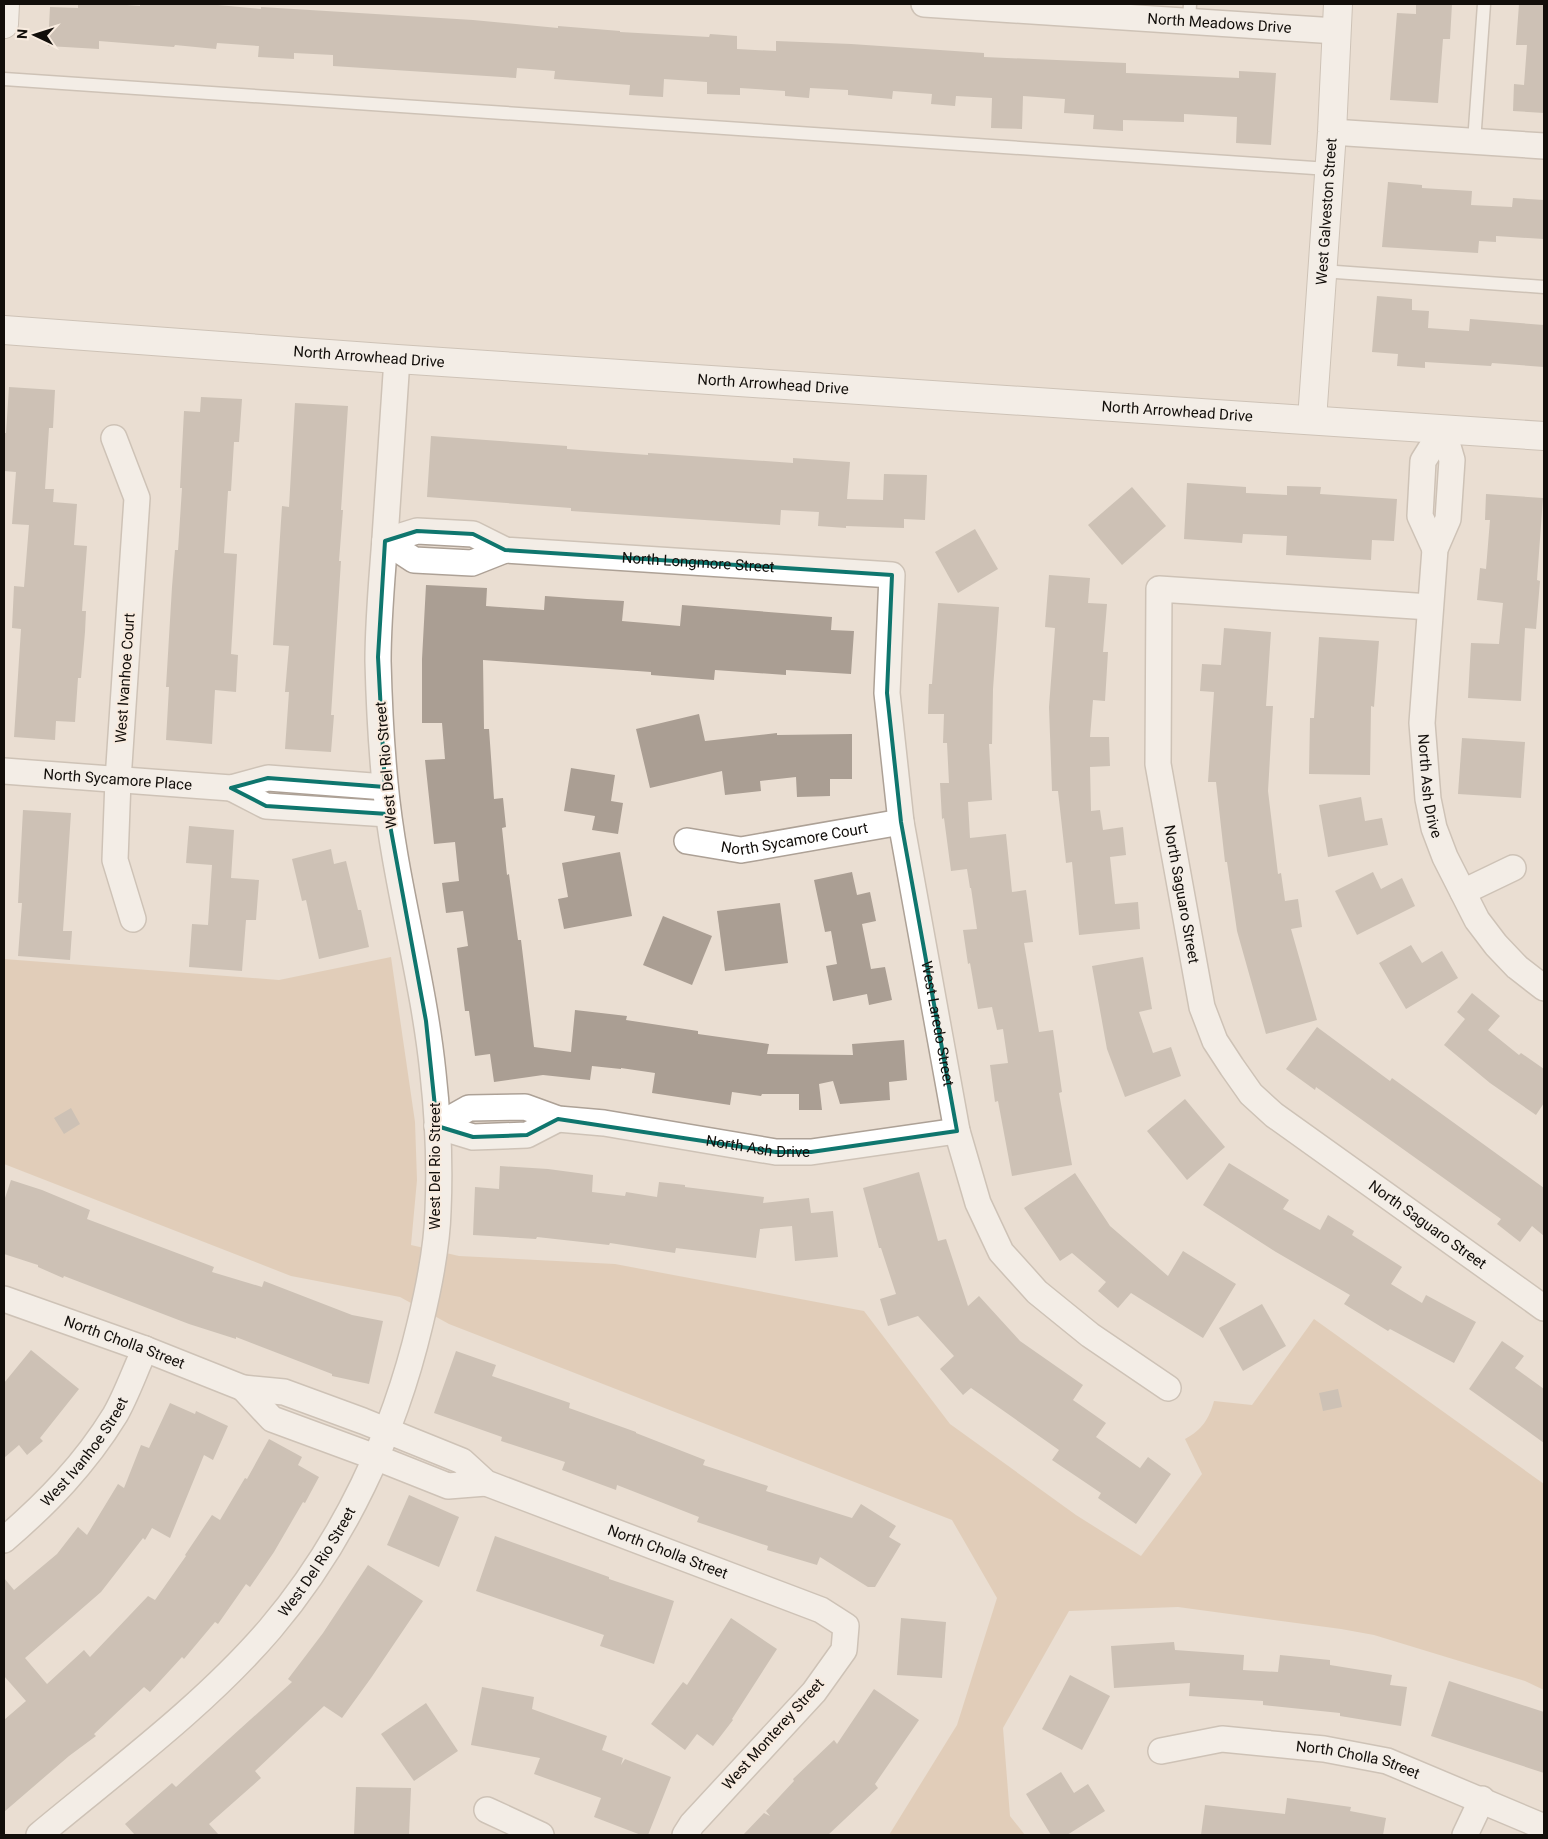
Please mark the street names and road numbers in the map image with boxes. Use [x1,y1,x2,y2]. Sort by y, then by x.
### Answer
street label: North Meadows Drive [1147,10,1292,37]
street label: West Galveston Street [1312,137,1341,286]
street label: North Arrowhead Drive [293,342,445,371]
street label: North Arrowhead Drive [697,370,849,398]
street label: North Arrowhead Drive [1101,397,1253,425]
street label: North Longmore Street [621,549,775,576]
street label: West Ivanhoe Court [111,612,139,744]
street label: West Del Rio Street [371,701,401,829]
street label: North Ash Drive [1414,733,1446,841]
street label: North Sycamore Place [43,765,193,794]
street label: North Sycamore Court [720,819,869,859]
street label: North Saguaro Street [1160,824,1203,965]
street label: West Laredo Street [917,960,958,1088]
street label: West Del Rio Street [426,1102,444,1230]
street label: North Ash Drive [705,1131,810,1161]
street label: North Saguaro Street [1365,1177,1490,1273]
street label: North Cholla Street [62,1312,187,1373]
street label: West Ivanhoe Street [37,1394,132,1510]
street label: West Del Rio Street [275,1504,359,1620]
street label: North Cholla Street [605,1521,730,1583]
street label: West Monterey Street [718,1675,828,1793]
street label: North Cholla Street [1295,1737,1423,1783]

